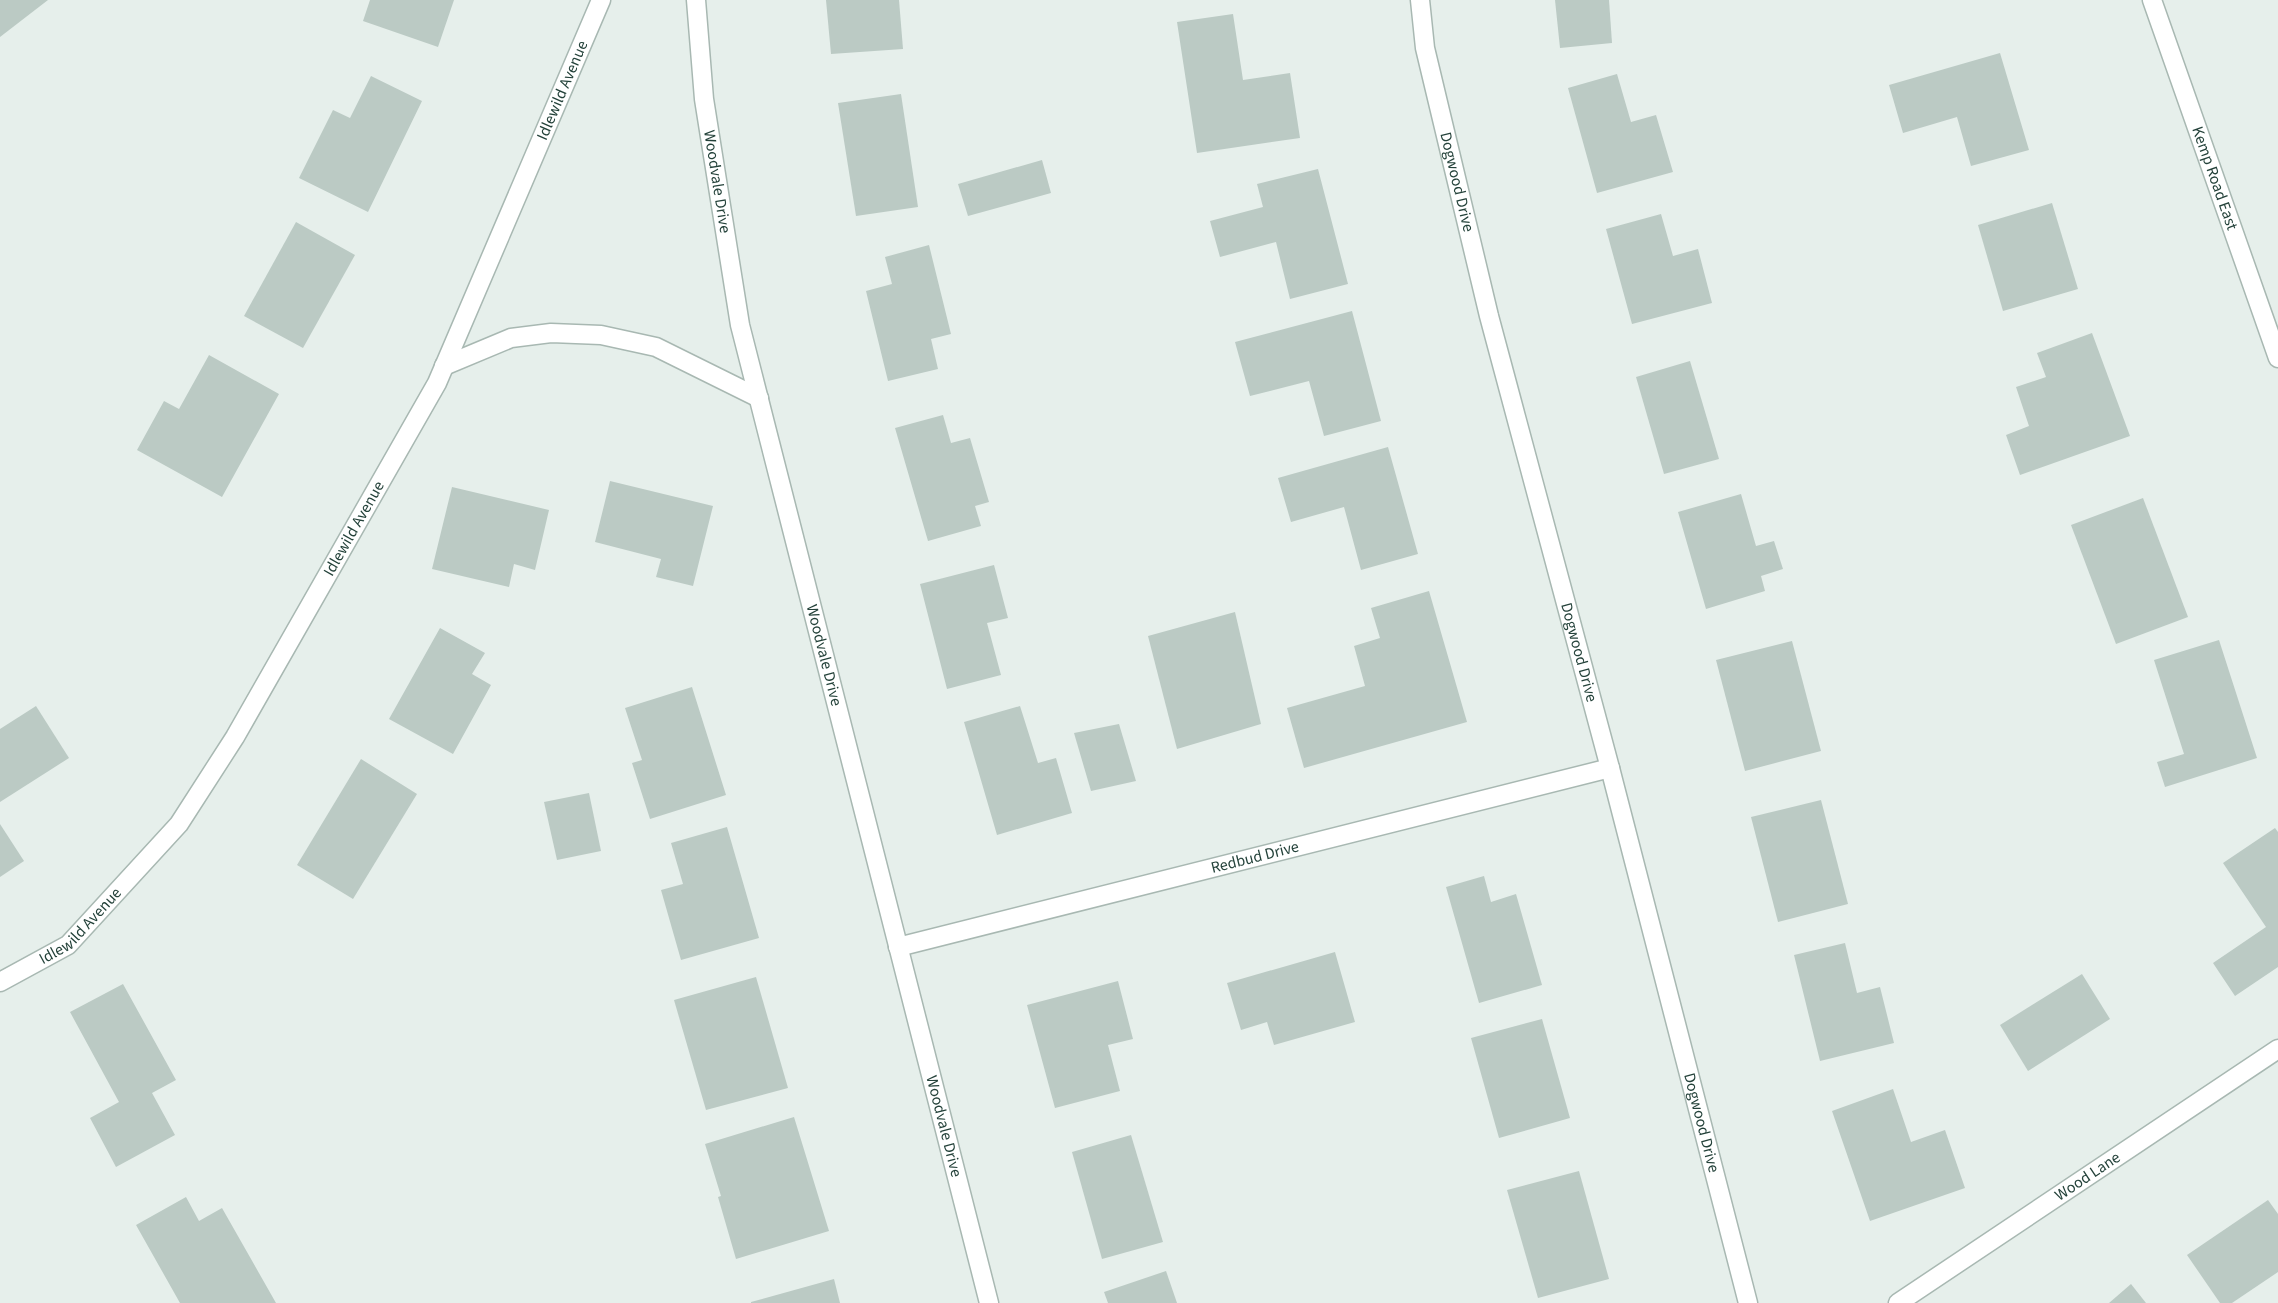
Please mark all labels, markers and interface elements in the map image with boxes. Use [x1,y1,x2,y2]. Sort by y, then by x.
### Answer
street label: Idlewild Avenue [531,37,593,144]
street label: Kemp Road East [2186,124,2243,234]
street label: Woodvale Drive [698,129,736,235]
street label: Dogwood Drive [1434,130,1480,234]
street label: Idlewild Avenue [318,477,390,580]
street label: Dogwood Drive [1555,600,1603,705]
street label: Woodvale Drive [801,602,848,708]
street label: Redbud Drive [1208,836,1301,879]
street label: Idlewild Avenue [35,882,127,970]
street label: Dogwood Drive [1678,1070,1725,1175]
street label: Woodvale Drive [921,1073,968,1179]
street label: Wood Lane [2050,1146,2125,1206]

